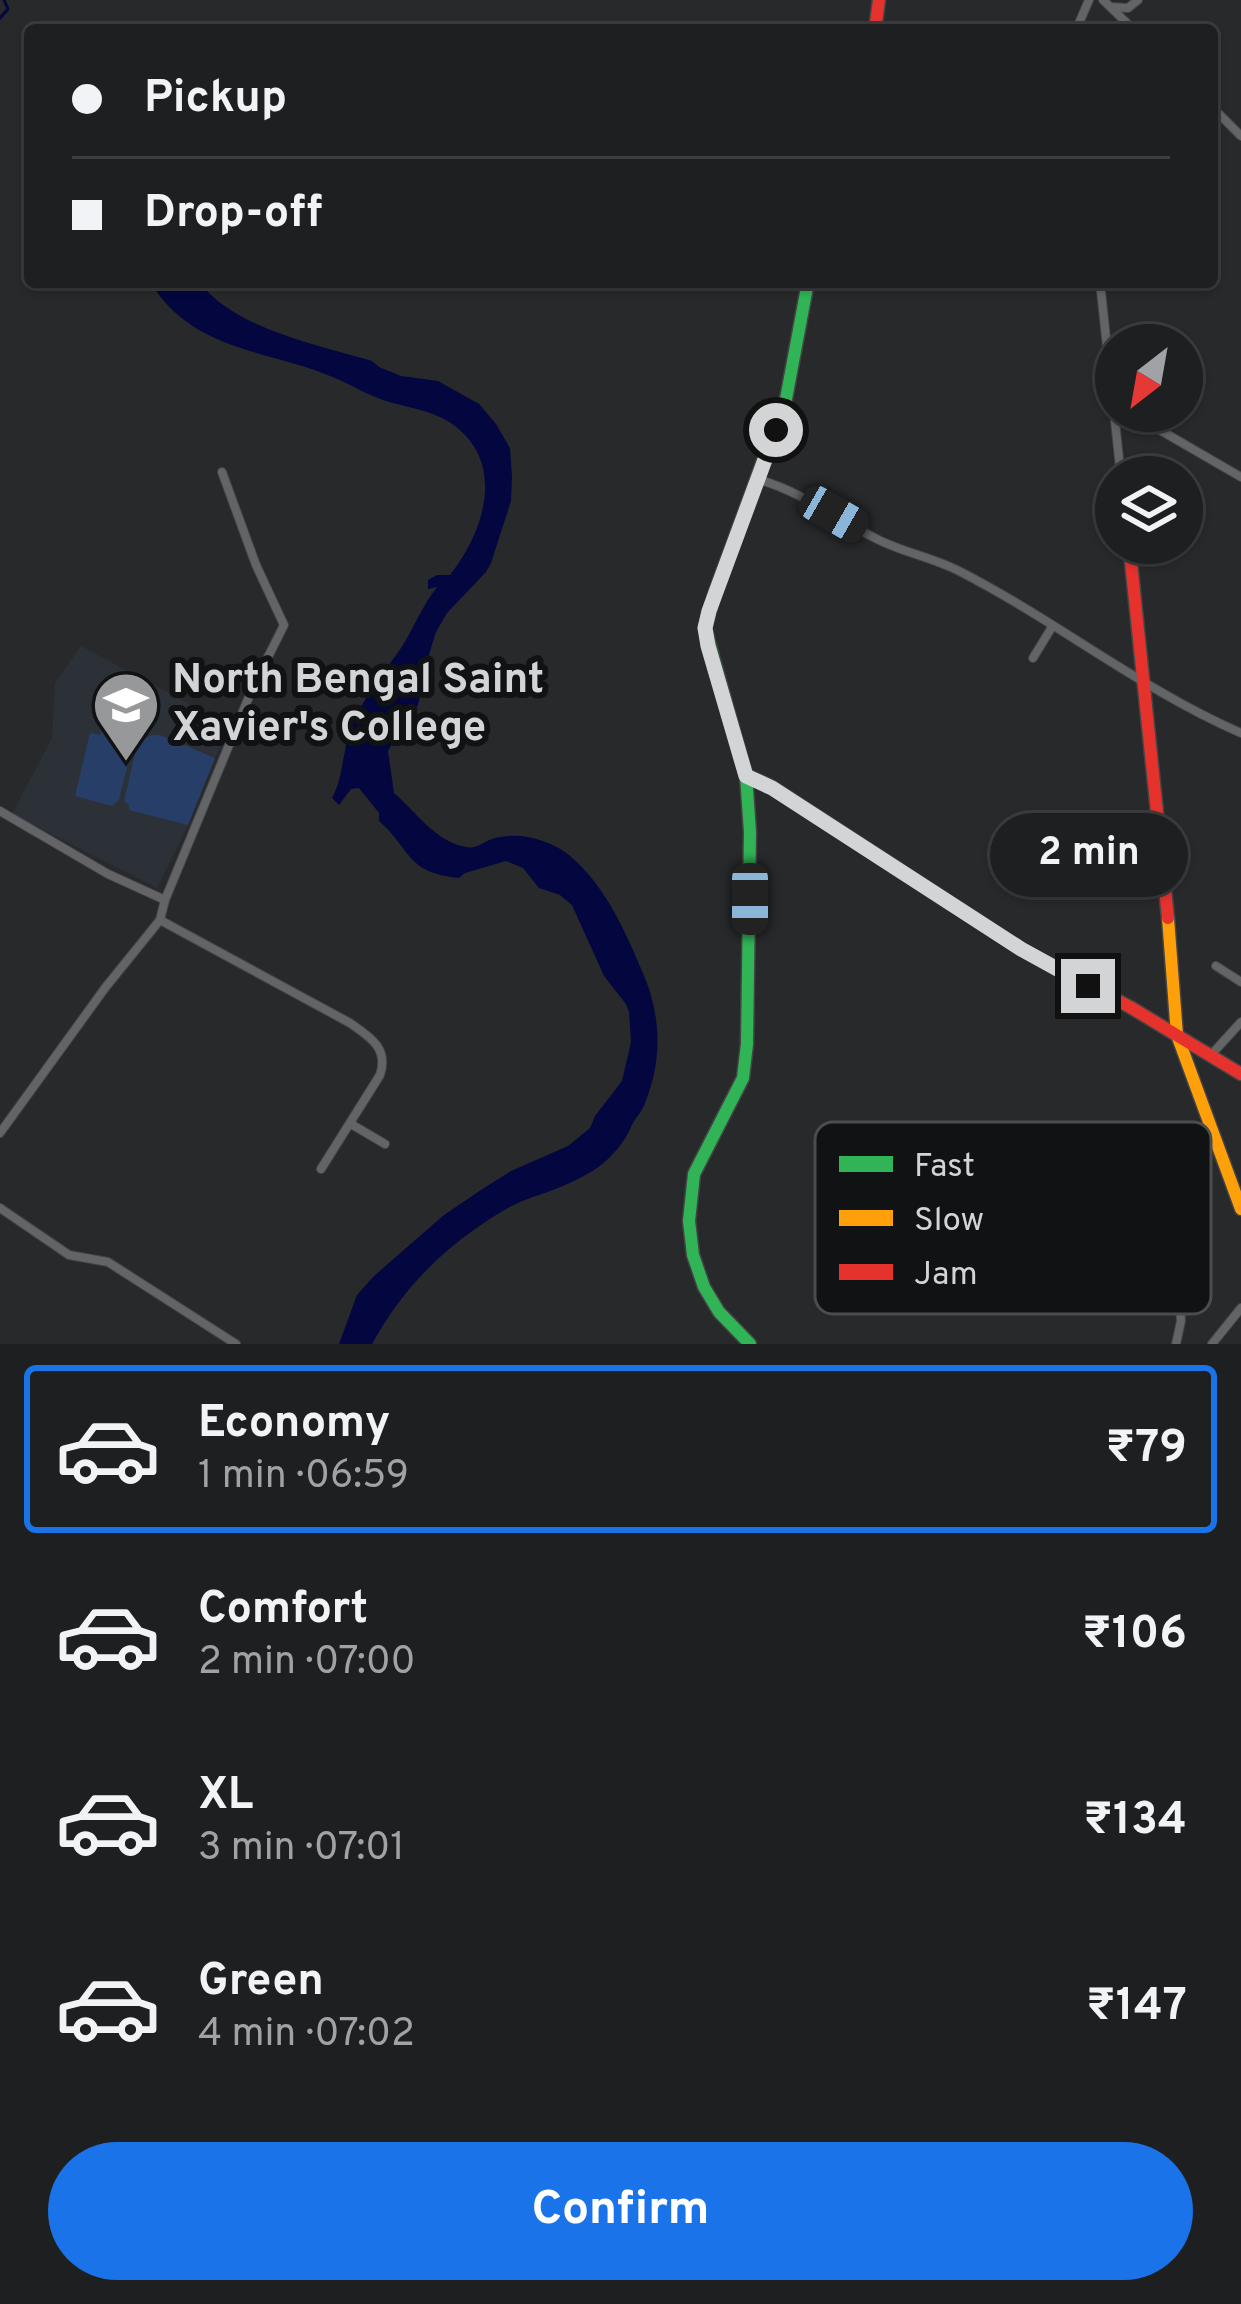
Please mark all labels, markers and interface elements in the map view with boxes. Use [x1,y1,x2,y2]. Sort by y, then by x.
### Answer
text: Pickup [144,71,287,128]
text: Drop-off [144,186,323,243]
north arrow [1095,324,1203,432]
map controls [1095,324,1203,564]
route start [749,403,803,457]
button: layers [1095,456,1203,564]
car [794,480,874,548]
place label: North Bengal Saint Xavier's College [172,655,544,756]
school or university icon: North Bengal Saint Xavier's College [91,670,161,764]
callout: 2 min [989,812,1187,896]
text: 2 min [1038,830,1140,879]
car [732,863,768,935]
route end [1061,959,1115,1013]
legend [815,1122,1211,1314]
text: Fast [914,1147,975,1189]
text: Slow [914,1201,984,1243]
text: Jam [914,1255,978,1297]
icon: car [54,1395,162,1503]
text: Economy [198,1396,390,1453]
text: ₹79 [1106,1421,1187,1478]
text: 1 min · 06:59 [198,1453,409,1502]
icon: car [54,1581,162,1689]
text: Comfort [198,1582,368,1639]
text: ₹106 [1082,1607,1187,1664]
text: 2 min · 07:00 [198,1639,415,1688]
icon: car [54,1767,162,1875]
text: XL [198,1768,253,1825]
text: ₹134 [1084,1793,1187,1850]
text: 3 min · 07:01 [198,1825,405,1874]
icon: car [54,1953,162,2061]
text: Green [198,1954,324,2011]
text: ₹147 [1086,1979,1187,2036]
text: 4 min · 07:02 [198,2011,415,2060]
button: Confirm [48,2142,1193,2280]

